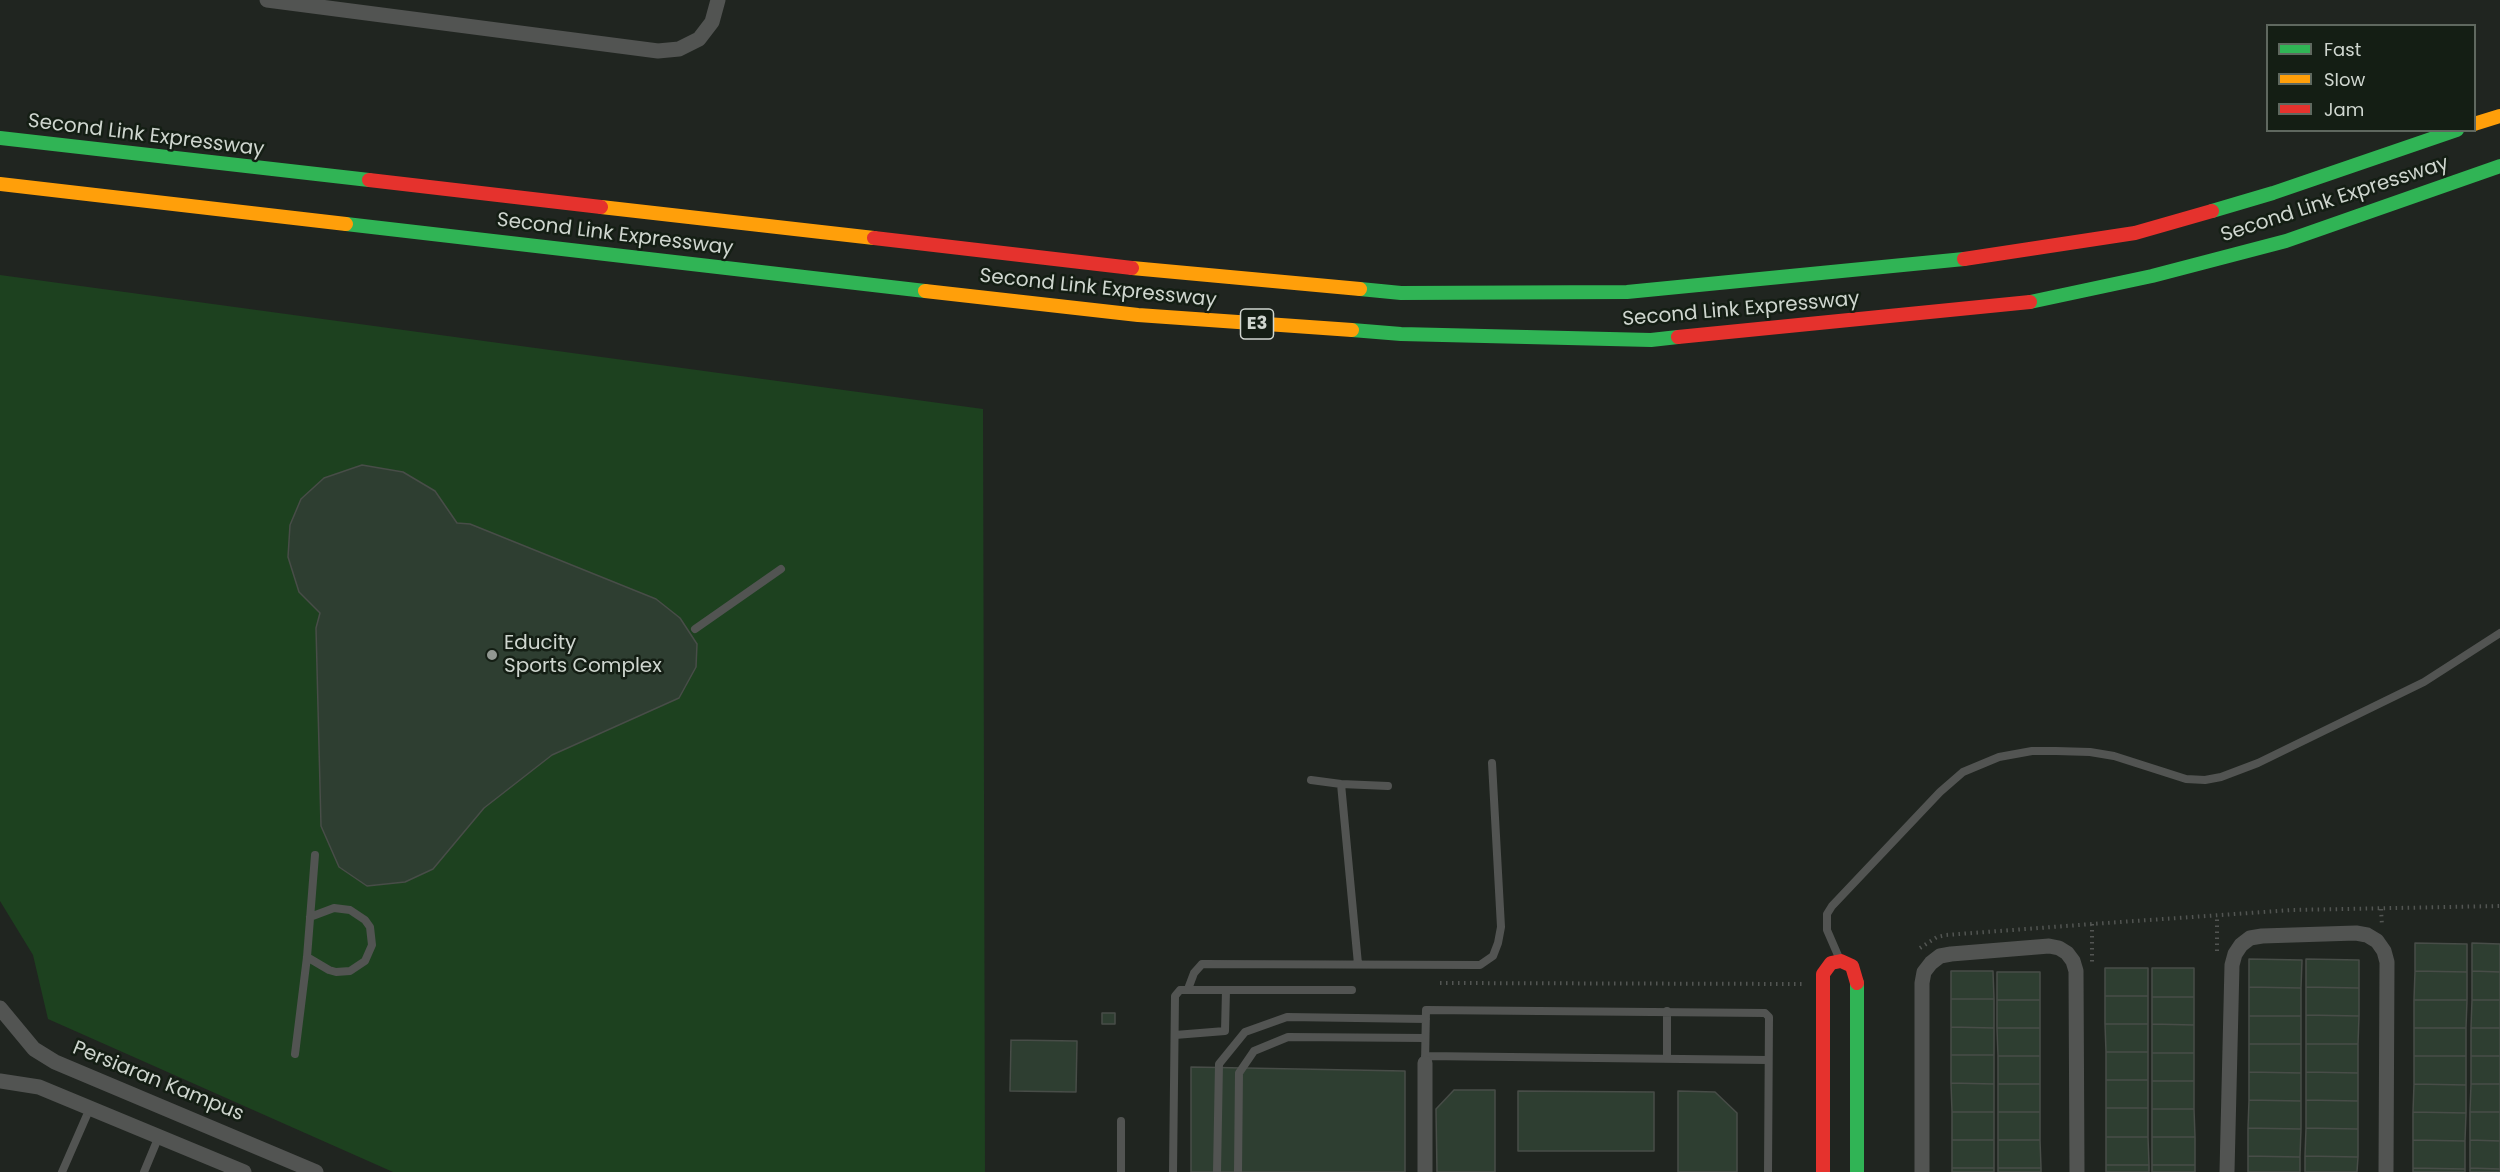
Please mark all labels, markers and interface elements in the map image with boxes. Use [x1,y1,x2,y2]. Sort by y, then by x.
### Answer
legend [2266,24,2476,132]
text: Fast [2324,37,2361,62]
text: Slow [2324,67,2365,92]
text: Jam [2324,97,2364,122]
street label: Second Link Expressway [26,110,266,162]
street label: Second Link Expressway [2218,152,2452,248]
street label: Second Link Expressway [495,209,735,261]
street label: Second Link Expressway [978,265,1218,313]
street label: Second Link Expressway [1621,288,1861,332]
road number: E3 [1240,309,1274,339]
place label: Educity Sports Complex [504,632,662,679]
marker: Educity Sports Complex [485,648,499,662]
street label: Persiaran Kampus [69,1037,247,1127]

